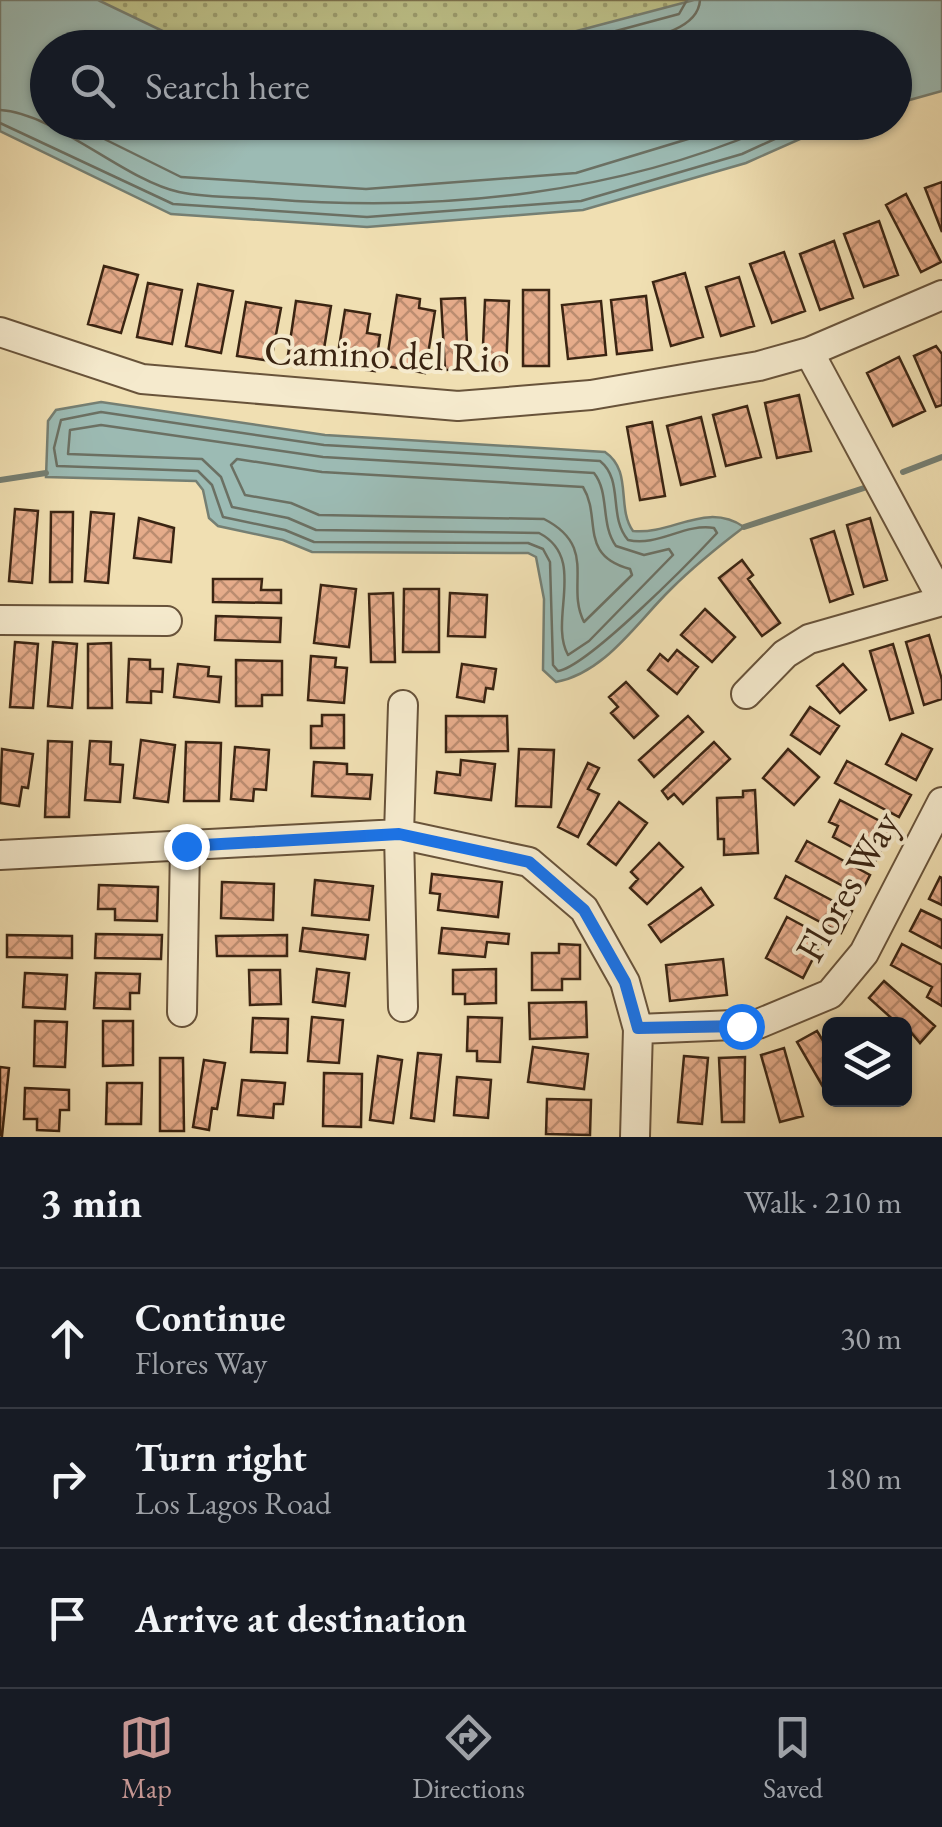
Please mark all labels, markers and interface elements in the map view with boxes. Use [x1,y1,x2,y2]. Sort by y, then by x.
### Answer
search box [30,30,912,140]
icon: search [65,58,120,113]
text: Search here [145,61,310,110]
street label: Camino del Rio [263,324,511,384]
street label: Flores Way [783,801,911,971]
route end [164,824,210,870]
route start [719,1004,765,1050]
map controls [822,1017,912,1107]
button: layers [822,1017,912,1107]
text: 3 min [40,1175,142,1230]
text: Walk · 210 m [744,1181,902,1223]
text: Continue [135,1293,286,1342]
icon: ahead [40,1311,95,1366]
text: 30 m [840,1317,902,1359]
text: Flores Way [135,1342,267,1384]
text: Turn right [135,1433,307,1482]
icon: right [40,1451,95,1506]
text: 180 m [825,1457,902,1499]
text: Los Lagos Road [135,1482,331,1524]
icon: arrive [40,1591,95,1646]
text: Arrive at destination [135,1594,467,1643]
tab: Map [119,1710,174,1806]
tab: Directions [412,1710,525,1806]
tab: Saved [763,1710,823,1806]

